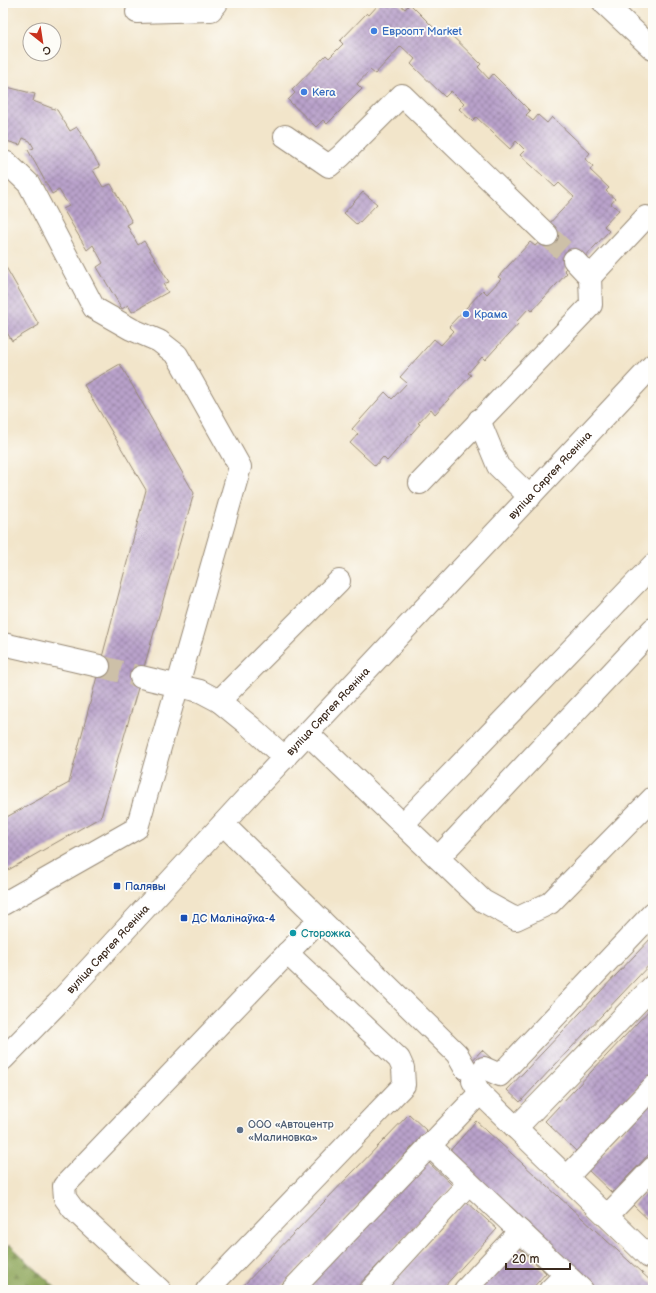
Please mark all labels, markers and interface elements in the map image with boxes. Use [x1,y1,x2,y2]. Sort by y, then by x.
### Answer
north arrow [22,22,62,62]
place label: Евроопт Market [382,25,462,38]
marker: Евроопт Market [369,26,379,36]
text: С [40,43,53,58]
place label: Кега [312,86,336,99]
marker: Кега [299,87,309,97]
place label: Крама [474,308,508,321]
marker: Крама [461,309,471,319]
street label: вуліца Сяргея Ясеніна [505,428,595,522]
street label: вуліца Сяргея Ясеніна [283,664,373,758]
place label: Палявы [125,880,166,893]
marker: Палявы [112,881,122,891]
street label: вуліца Сяргея Ясеніна [64,901,152,996]
place label: ДС Малінаўка-4 [192,912,276,925]
marker: ДС Малінаўка-4 [179,913,189,923]
place label: Сторожка [301,927,351,940]
marker: Сторожка [288,928,298,938]
place label: ООО «Автоцентр «Малиновка» [248,1118,335,1144]
marker: ООО «Автоцентр «Малиновка» [235,1125,245,1135]
scale bar [506,1245,570,1271]
text: 20 m [512,1252,539,1267]

